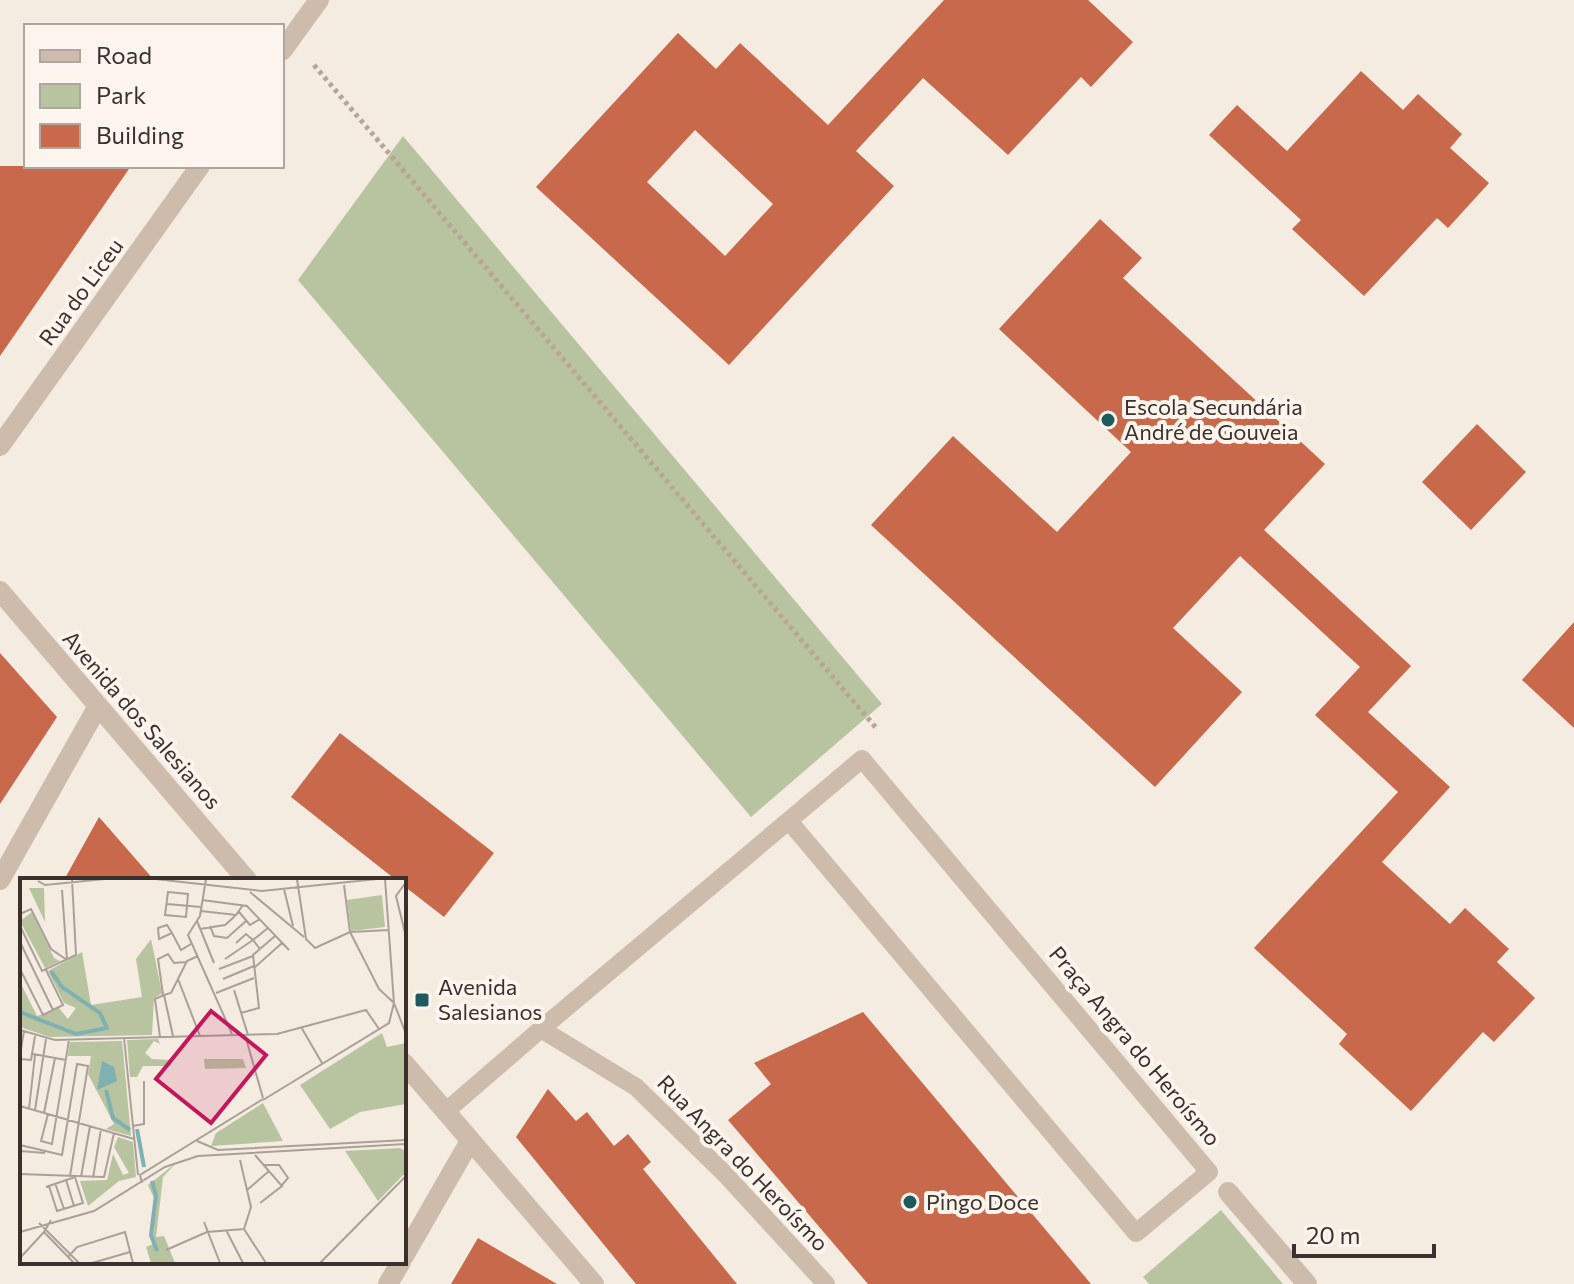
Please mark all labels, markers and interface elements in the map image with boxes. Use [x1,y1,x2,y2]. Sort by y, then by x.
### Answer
legend [24,24,284,168]
text: Road [96,40,152,69]
text: Park [96,80,146,109]
text: Building [96,120,184,149]
street label: Rua do Liceu [33,233,128,350]
place label: Escola Secundária André de Gouveia [1124,393,1303,445]
marker: Escola Secundária André de Gouveia [1099,411,1117,429]
street label: Avenida dos Salesianos [57,625,227,814]
inset map [20,878,406,1264]
street label: Praça Angra do Heroísmo [1044,940,1227,1151]
place label: Avenida Salesianos [438,973,542,1025]
marker: Avenida Salesianos [413,991,431,1009]
street label: Rua Angra do Heroísmo [652,1069,834,1256]
place label: Pingo Doce [926,1188,1039,1215]
marker: Pingo Doce [901,1193,919,1211]
scale bar [1294,1208,1434,1258]
text: 20 m [1306,1220,1360,1249]

